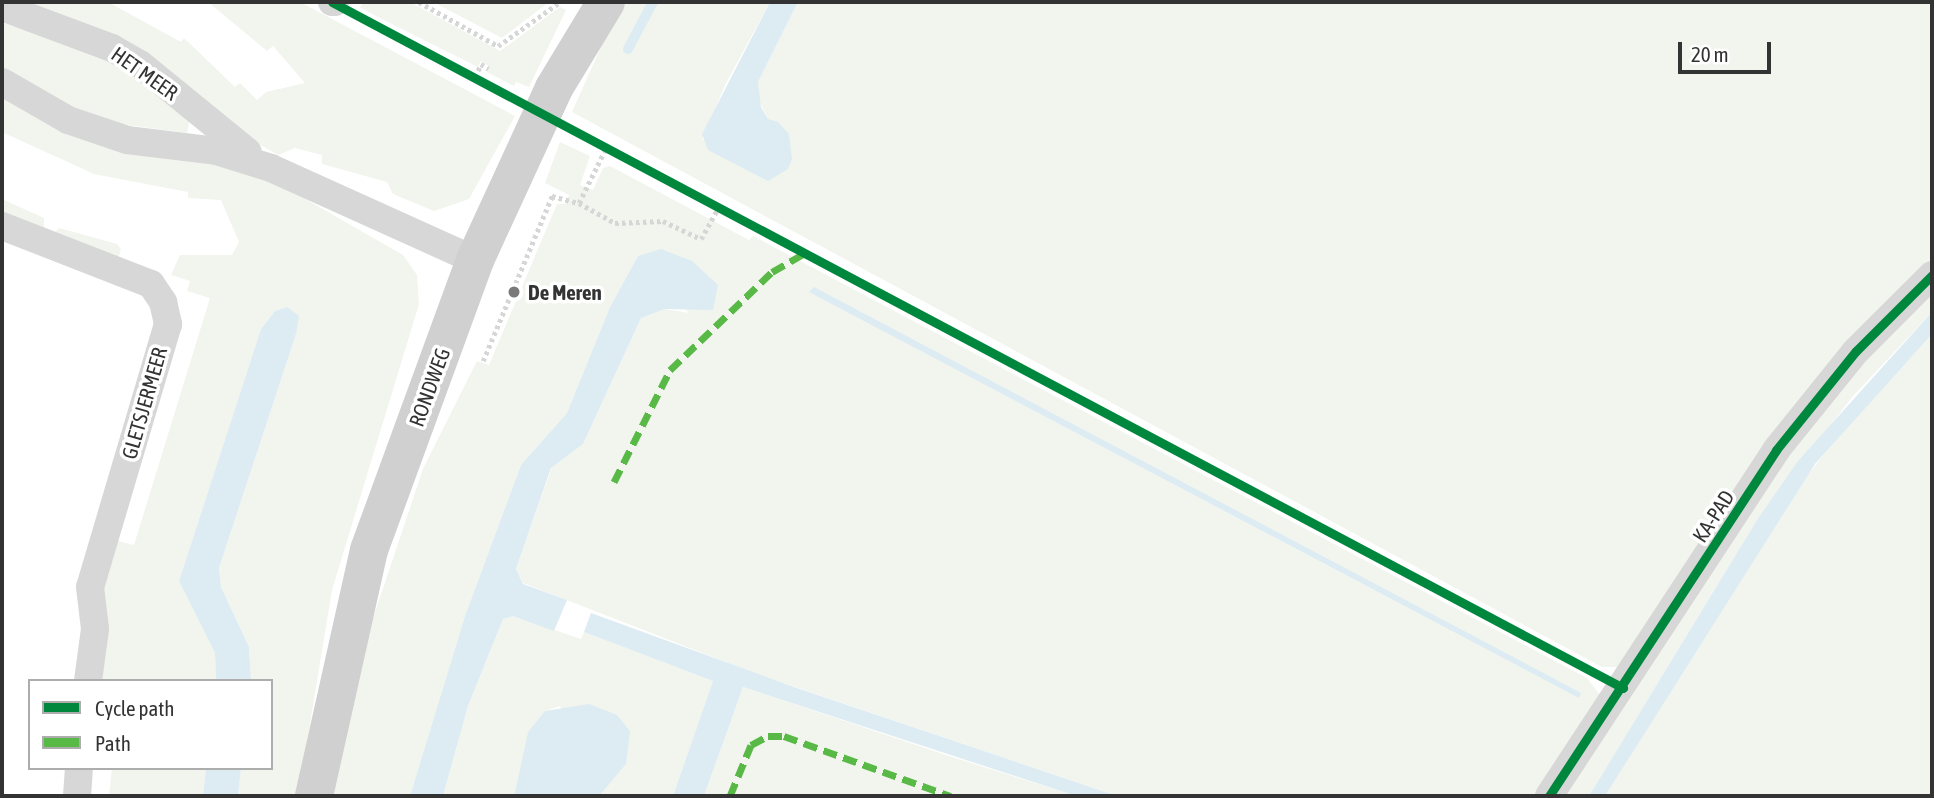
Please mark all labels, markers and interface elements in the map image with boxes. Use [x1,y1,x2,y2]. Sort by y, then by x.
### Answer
scale bar [1682,28,1775,72]
street label: HET MEER [107,41,183,105]
text: 20 m [1691,42,1729,66]
place label: De Meren [528,279,602,305]
marker: De Meren [506,284,522,300]
street label: GLETSJERMEER [116,344,172,462]
street label: RONDWEG [403,344,455,430]
street label: KA-PAD [1687,485,1739,547]
legend [28,679,273,770]
text: Cycle path [95,696,174,720]
text: Path [95,731,131,755]

